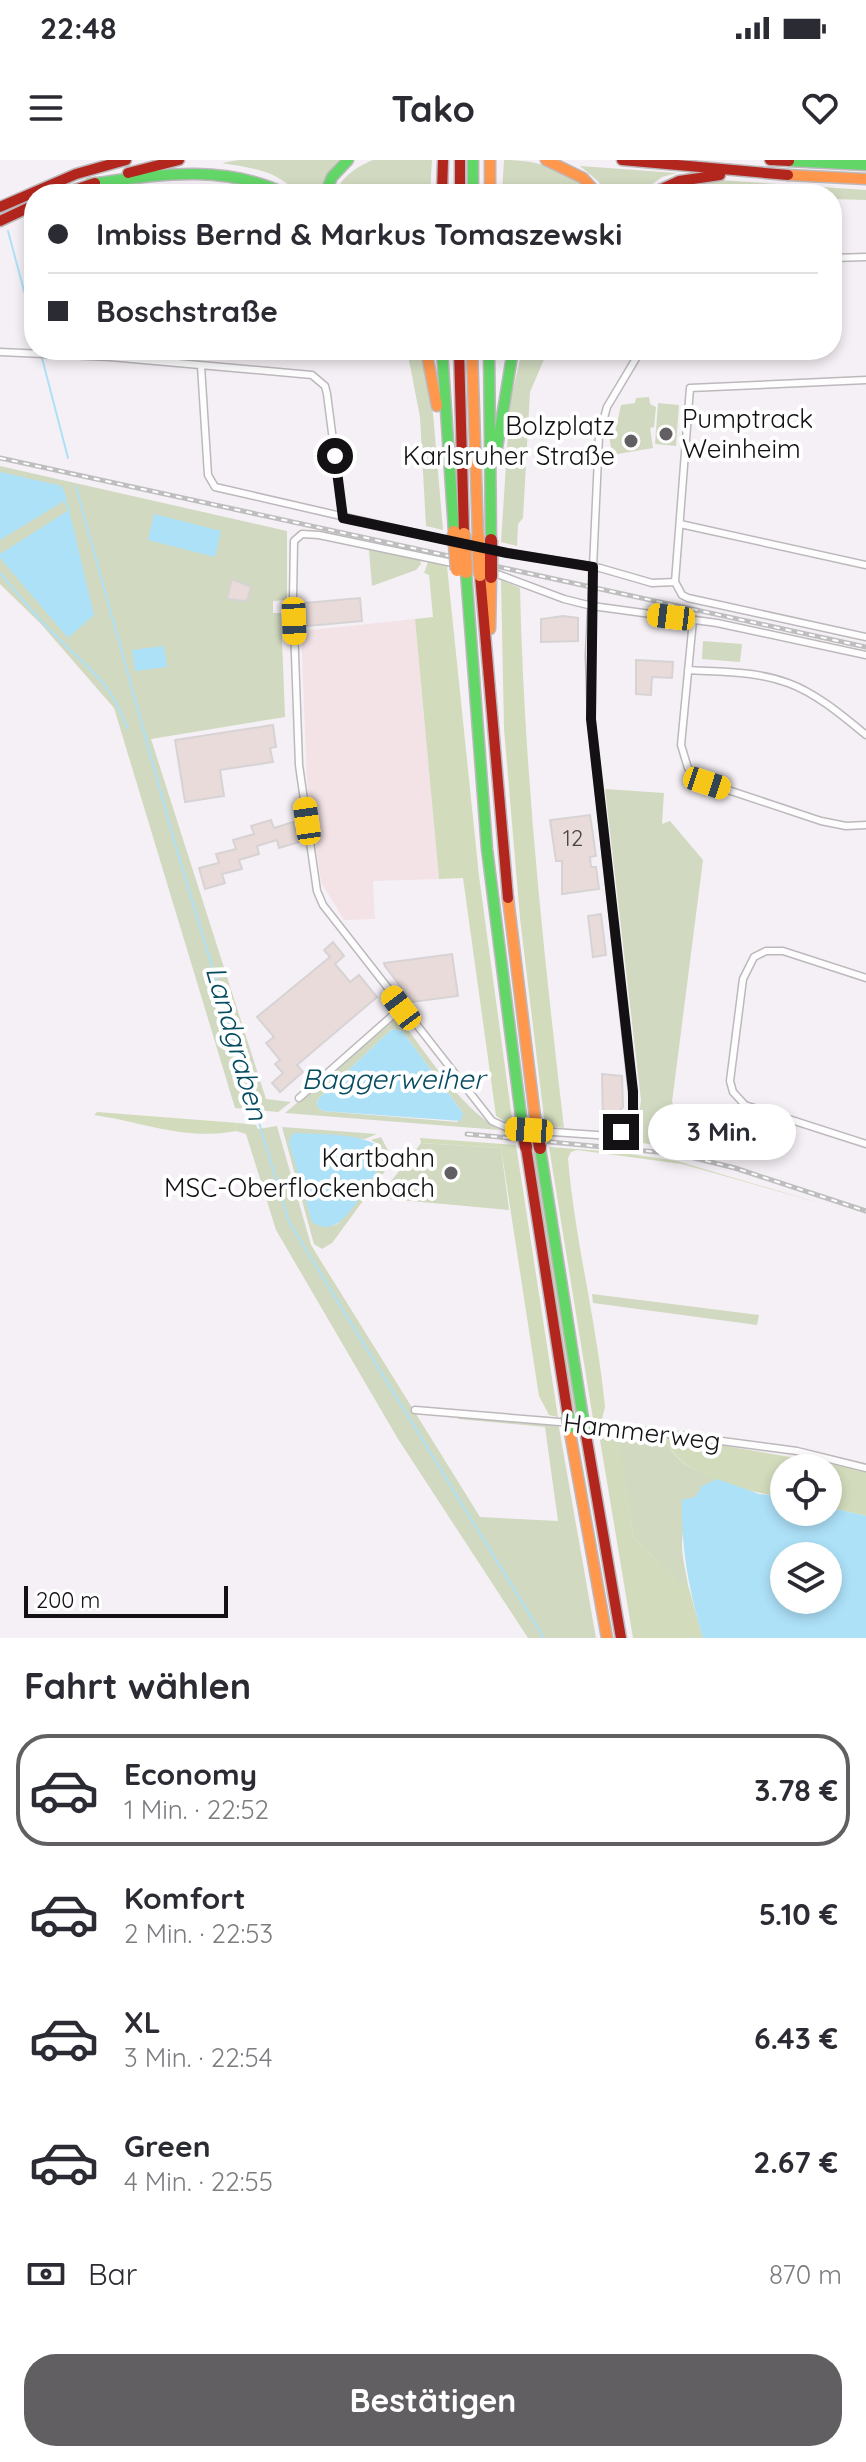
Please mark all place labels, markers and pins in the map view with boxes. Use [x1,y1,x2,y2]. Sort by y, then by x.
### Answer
place label: Pumptrack Weinheim [682,402,813,465]
place label: Bolzplatz Karlsruher Straße [403,409,615,472]
marker: Pumptrack Weinheim [657,425,675,443]
marker: Bolzplatz Karlsruher Straße [622,432,640,450]
place label: Kartbahn MSC-Oberflockenbach [164,1141,435,1204]
marker: Kartbahn MSC-Oberflockenbach [442,1164,460,1182]

